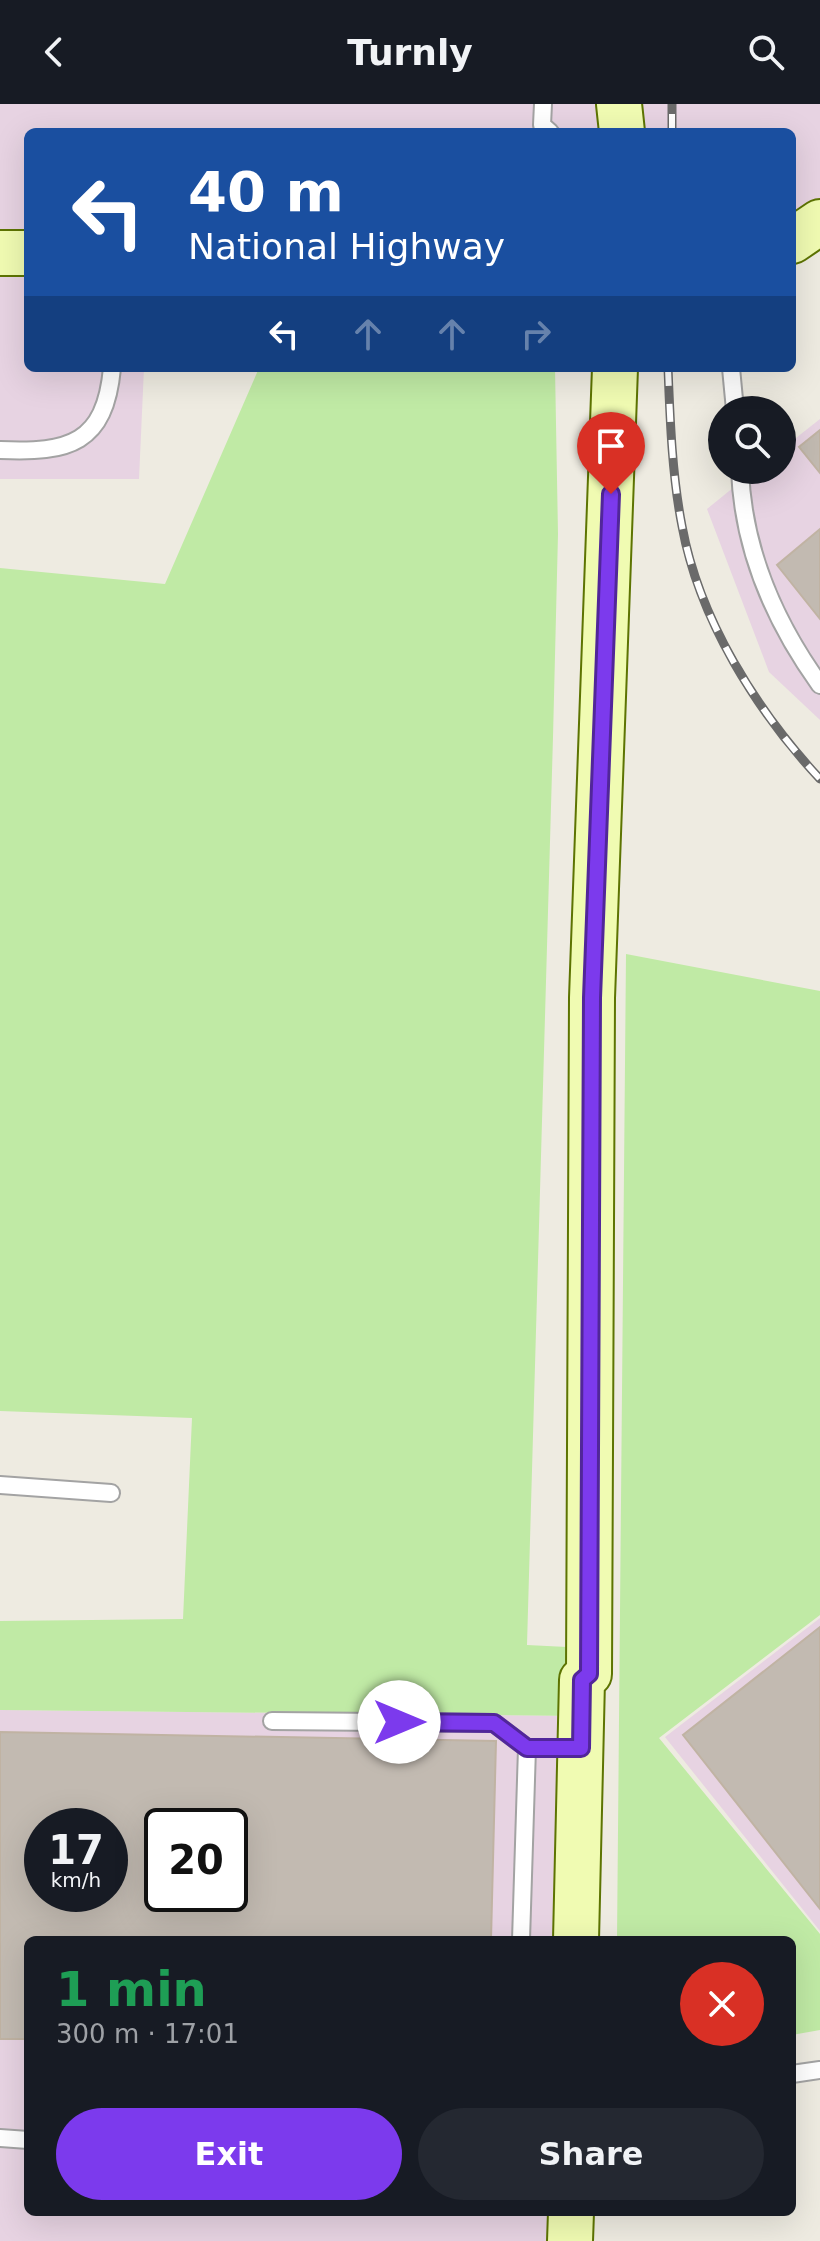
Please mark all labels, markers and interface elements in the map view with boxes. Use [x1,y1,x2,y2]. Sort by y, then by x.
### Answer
icon: back [32,30,76,74]
icon: search [744,30,788,74]
text: Turnly [347,32,473,73]
text: 40 m [188,159,344,224]
icon: left [56,160,160,264]
text: National Highway [188,226,505,267]
icon: left [262,312,306,356]
icon: ahead [346,312,390,356]
icon: ahead [430,312,474,356]
icon: right [514,312,558,356]
map controls [708,396,796,484]
button: search [708,396,796,484]
pin [577,412,645,494]
icon: arrive [589,424,633,468]
position arrow [357,1680,441,1764]
speed limit sign: 20 [144,1808,248,1912]
text: 17 [48,1827,104,1873]
text: km/h [51,1868,101,1892]
text: 1 min [56,1961,207,2017]
button: close [680,1962,764,2046]
text: 300 m · 17:01 [56,2019,239,2049]
button: Exit [56,2108,402,2200]
button: Share [418,2108,764,2200]

